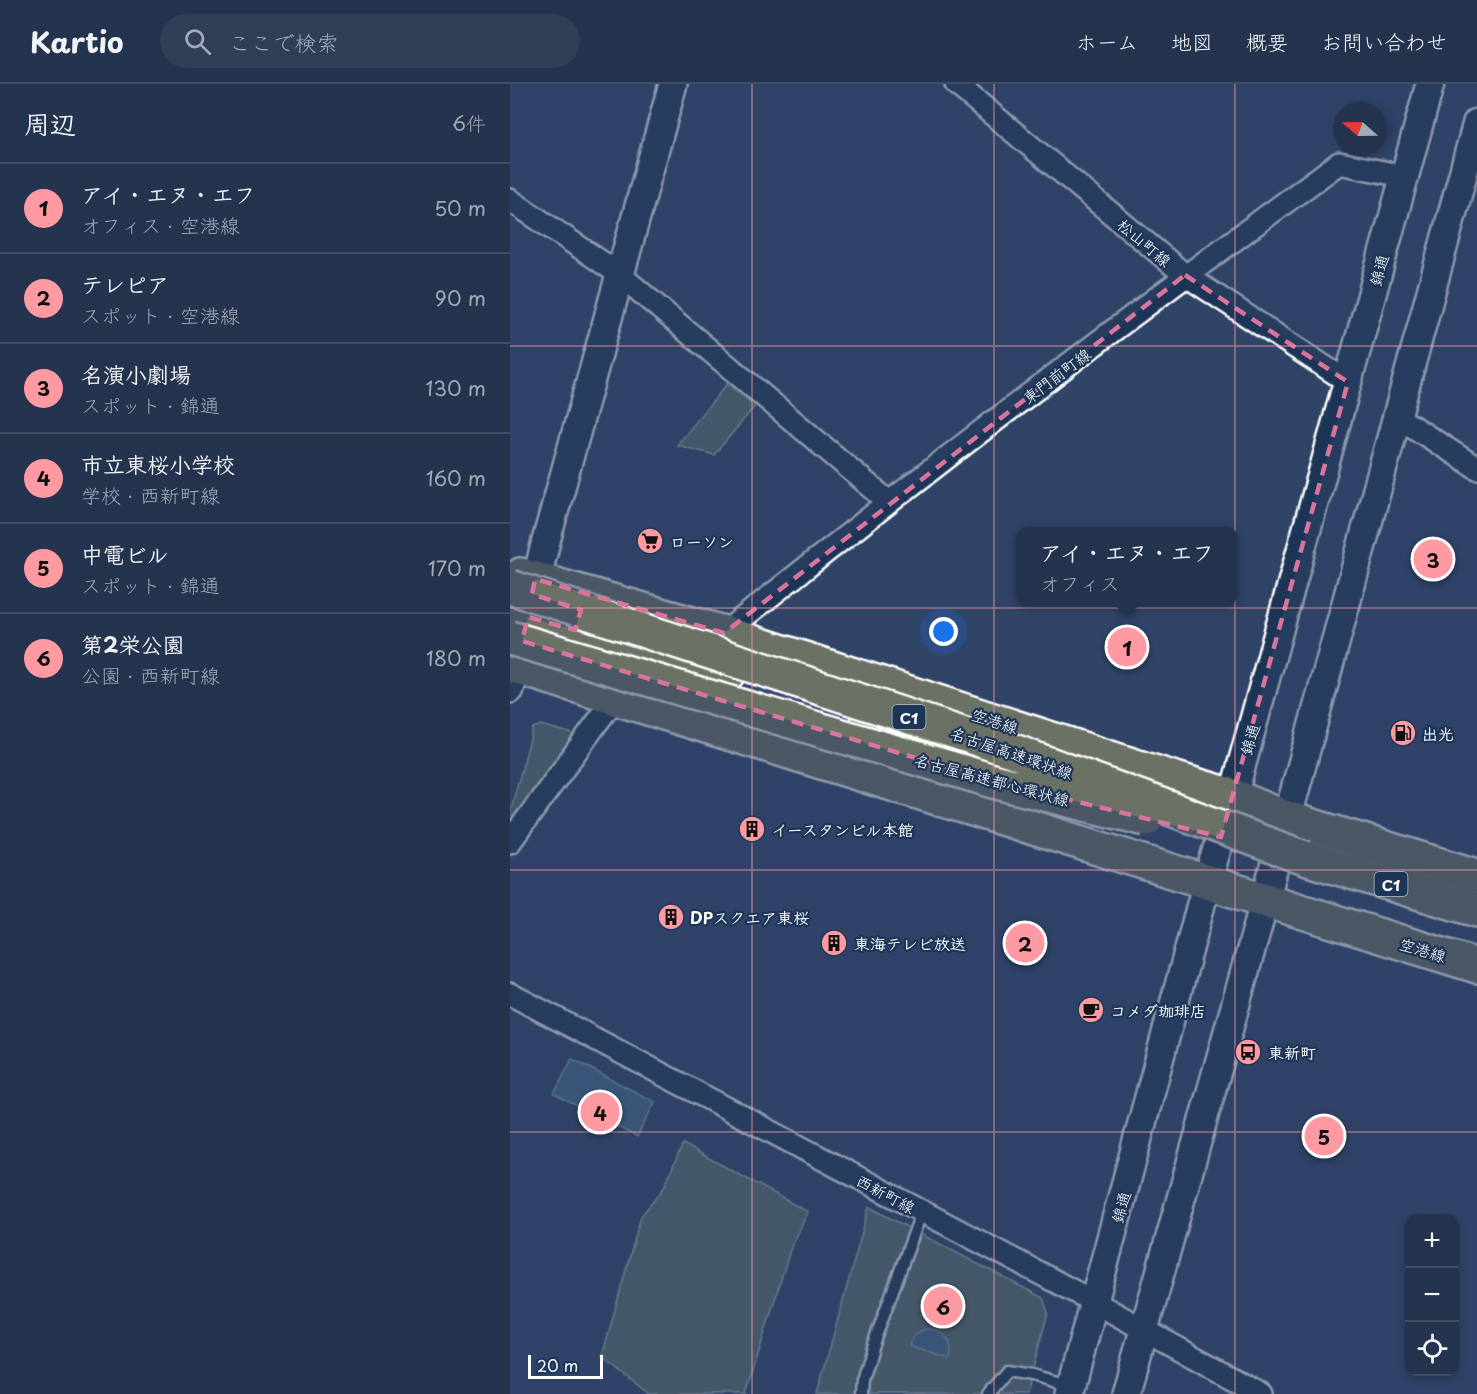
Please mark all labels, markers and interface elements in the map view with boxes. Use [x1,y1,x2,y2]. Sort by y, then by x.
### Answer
search box [160,14,580,68]
text: Kartio [30,20,124,63]
icon: search [181,25,214,58]
text: ここで検索 [229,25,339,58]
text: ホーム [1076,25,1138,57]
text: 地図 [1171,25,1213,57]
text: 概要 [1246,25,1288,57]
text: お問い合わせ [1321,25,1447,57]
north arrow [1333,102,1387,156]
text: 周辺 [24,104,76,143]
text: 6件 [452,108,486,138]
text: アイ・エヌ・エフ [81,177,256,210]
text: 1 [39,193,48,223]
text: 50 m [434,193,486,223]
text: オフィス · 空港線 [81,210,240,240]
street label: 松山町線 [1113,212,1177,272]
street label: 錦通 [1362,251,1394,289]
text: テレピア [81,267,169,300]
text: 2 [36,283,51,313]
text: 90 m [435,283,486,313]
text: スポット · 空港線 [81,300,240,330]
street label: 東門前町線 [1017,341,1095,409]
text: 名演小劇場 [81,357,191,390]
text: 3 [37,373,50,403]
text: 130 m [426,373,486,403]
text: スポット · 錦通 [81,390,220,420]
text: 市立東桜小学校 [81,447,235,480]
text: 4 [37,463,50,493]
text: 160 m [426,463,486,493]
text: 学校 · 西新町線 [81,480,220,510]
supermarket icon: ローソン [635,526,665,556]
popup [1016,527,1238,605]
place label: ローソン [670,529,734,553]
text: アイ・エヌ・エフ [1040,535,1214,568]
pin: 3 [1414,536,1452,582]
text: 中電ビル [81,537,169,570]
text: 5 [37,553,50,583]
text: 170 m [428,553,486,583]
text: オフィス [1040,568,1120,598]
text: スポット · 錦通 [81,570,220,600]
your location [929,617,958,646]
pin: 1 [1108,624,1146,670]
text: 第2栄公園 [81,627,184,660]
text: 6 [36,643,51,673]
text: 180 m [426,643,486,673]
text: 公園 · 西新町線 [81,660,220,690]
street label: 空港線 [968,701,1022,739]
road number: C1 [892,705,926,729]
fuel station icon: 出光 [1388,718,1418,748]
street label: 名古屋高速環状線 [948,720,1076,784]
street label: 錦通 [1233,720,1265,758]
place label: 出光 [1422,721,1454,745]
street label: 名古屋高速都心環状線 [912,747,1072,811]
building icon: イースタンビル本館 [737,814,767,844]
place label: イースタンビル本館 [772,817,914,841]
road number: C1 [1374,872,1408,896]
building icon: DPスクエア東桜 [656,902,686,932]
place label: DPスクエア東桜 [690,905,809,929]
pin: 2 [1006,920,1044,966]
building icon: 東海テレビ放送 [819,928,849,958]
place label: 東海テレビ放送 [854,931,966,955]
street label: 空港線 [1397,931,1449,967]
cafe icon: コメダ珈琲店 [1076,995,1106,1025]
place label: コメダ珈琲店 [1110,998,1206,1022]
bus stop icon: 東新町 [1233,1037,1263,1067]
place label: 東新町 [1268,1040,1316,1064]
pin: 4 [580,1090,620,1134]
pin: 5 [1304,1114,1344,1158]
street label: 西新町線 [852,1167,920,1219]
street label: 錦通 [1104,1188,1136,1226]
map controls [1405,1214,1459,1376]
button: + [1405,1214,1459,1268]
button: − [1405,1268,1459,1322]
pin: 6 [924,1284,962,1328]
button: locate [1405,1322,1459,1376]
scale bar [528,1352,603,1380]
text: 20 m [537,1353,578,1377]

